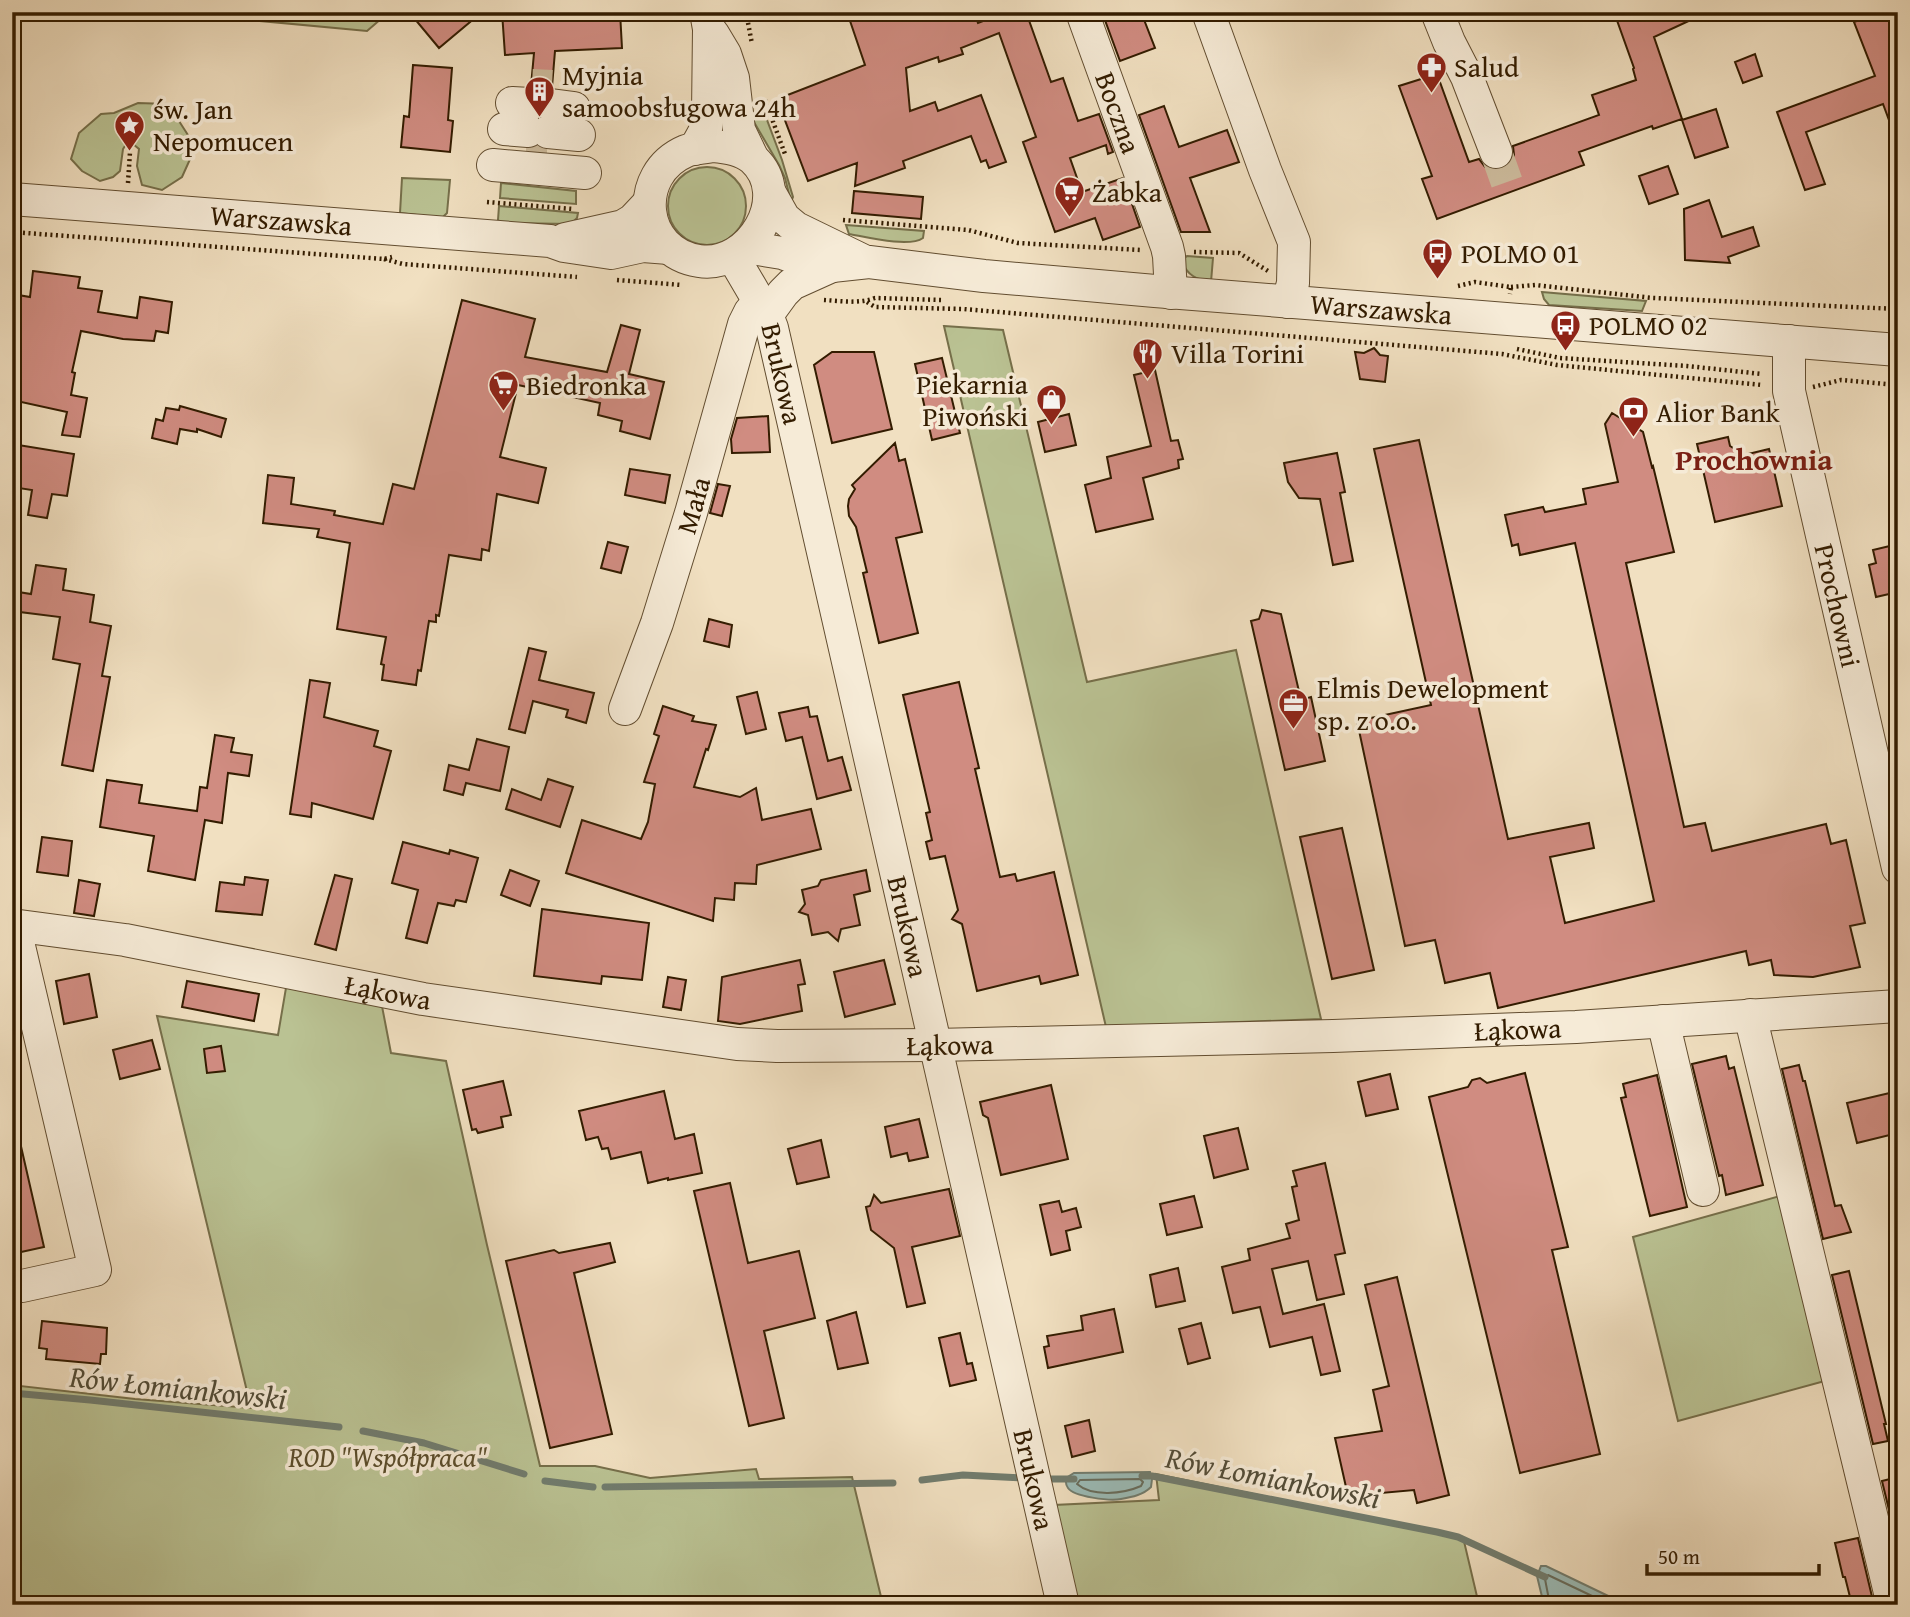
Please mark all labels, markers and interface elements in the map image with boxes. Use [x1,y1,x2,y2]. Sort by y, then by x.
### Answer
place label: Salud [1454,46,1519,87]
pharmacy icon: Salud [1414,50,1448,94]
place label: Myjnia samoobsługowa 24h [562,54,796,127]
street label: Boczna [1085,66,1153,160]
building icon: Myjnia samoobsługowa 24h [522,74,556,118]
place label: św. Jan Nepomucen [153,88,293,161]
place icon: św. Jan Nepomucen [113,108,147,152]
place label: Żabka [1092,171,1163,212]
supermarket icon: Żabka [1052,175,1086,219]
street label: Warszawska [209,194,354,246]
place label: POLMO 01 [1461,232,1580,273]
bus stop icon: POLMO 01 [1421,236,1455,280]
street label: Warszawska [1309,282,1454,335]
place label: POLMO 02 [1589,304,1708,345]
bus stop icon: POLMO 02 [1549,308,1583,352]
street label: Brukowa [751,319,814,429]
place label: Villa Torini [1171,332,1304,373]
restaurant icon: Villa Torini [1131,336,1165,380]
place label: Piekarnia Piwoński [916,363,1029,436]
place label: Biedronka [526,364,647,405]
supermarket icon: Biedronka [486,368,520,412]
shop icon: Piekarnia Piwoński [1034,383,1068,427]
place label: Alior Bank [1656,391,1781,432]
bank icon: Alior Bank [1616,395,1650,439]
district label: Prochownia [1675,437,1833,481]
street label: Mała [665,471,720,539]
street label: Prochowni [1805,540,1872,671]
place label: Elmis Dewelopment sp. z o.o. [1317,667,1549,740]
office icon: Elmis Dewelopment sp. z o.o. [1277,687,1311,731]
street label: Brukowa [877,872,940,982]
street label: Łąkowa [341,963,434,1020]
street label: Łąkowa [1473,1007,1563,1051]
street label: Łąkowa [906,1023,995,1065]
water label: Rów Łomiankowski [67,1354,289,1420]
street label: Brukowa [1003,1425,1066,1535]
water label: Rów Łomiankowski [1161,1434,1384,1519]
park label: ROD "Współpraca" [287,1436,488,1477]
scale bar [1647,1533,1819,1577]
text: 50 m [1658,1541,1700,1572]

